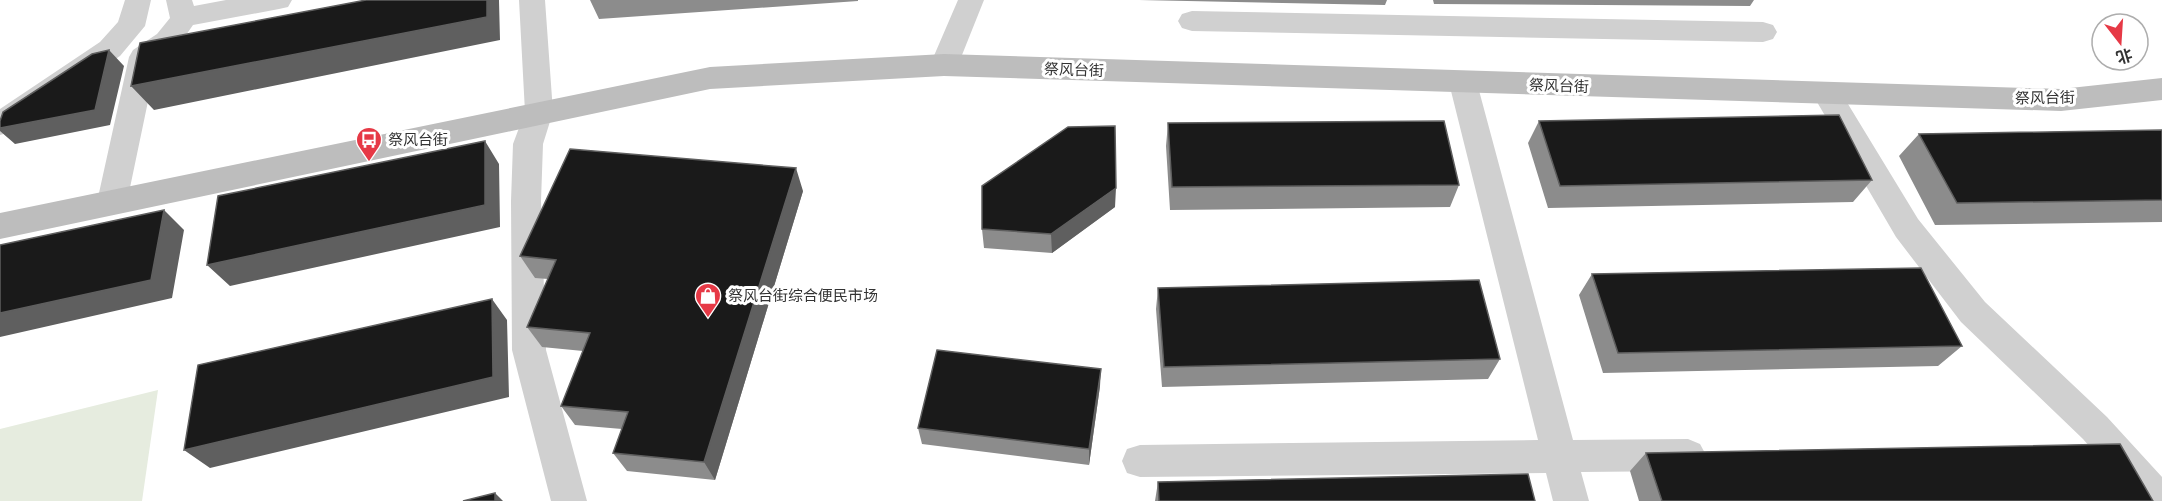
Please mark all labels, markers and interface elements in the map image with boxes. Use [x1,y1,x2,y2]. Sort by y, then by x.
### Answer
north arrow [2090,12,2150,72]
text: 北 [2114,44,2135,67]
street label: 祭风台街 [1044,60,1104,80]
street label: 祭风台街 [1529,76,1589,96]
street label: 祭风台街 [2015,88,2075,108]
bus stop icon: 祭风台街 [354,125,384,163]
place label: 祭风台街 [388,131,448,149]
shop icon: 祭风台街综合便民市场 [693,281,723,319]
place label: 祭风台街综合便民市场 [728,287,878,305]

